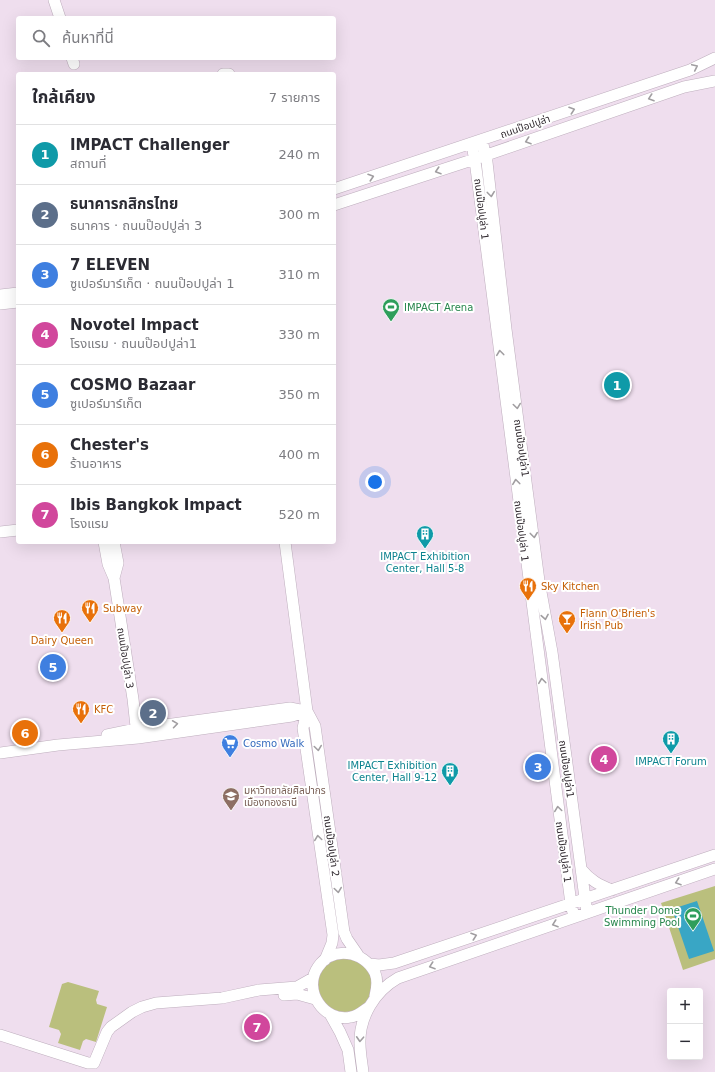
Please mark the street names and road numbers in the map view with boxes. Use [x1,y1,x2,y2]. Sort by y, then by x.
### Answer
street label: ถนนป๊อปปูล่า [498,112,552,141]
street label: ถนนป๊อปปูล่า 1 [471,178,492,240]
street label: ถนนป๊อปปูล่า1 [511,418,532,478]
street label: ถนนป๊อปปูล่า 1 [511,500,532,562]
street label: ถนนป๊อปปูล่า 3 [114,627,137,689]
street label: ถนนป๊อปปูล่า1 [556,739,577,799]
street label: ถนนป๊อปปูล่า 2 [321,815,342,877]
street label: ถนนป๊อปปูล่า 1 [553,821,574,883]

